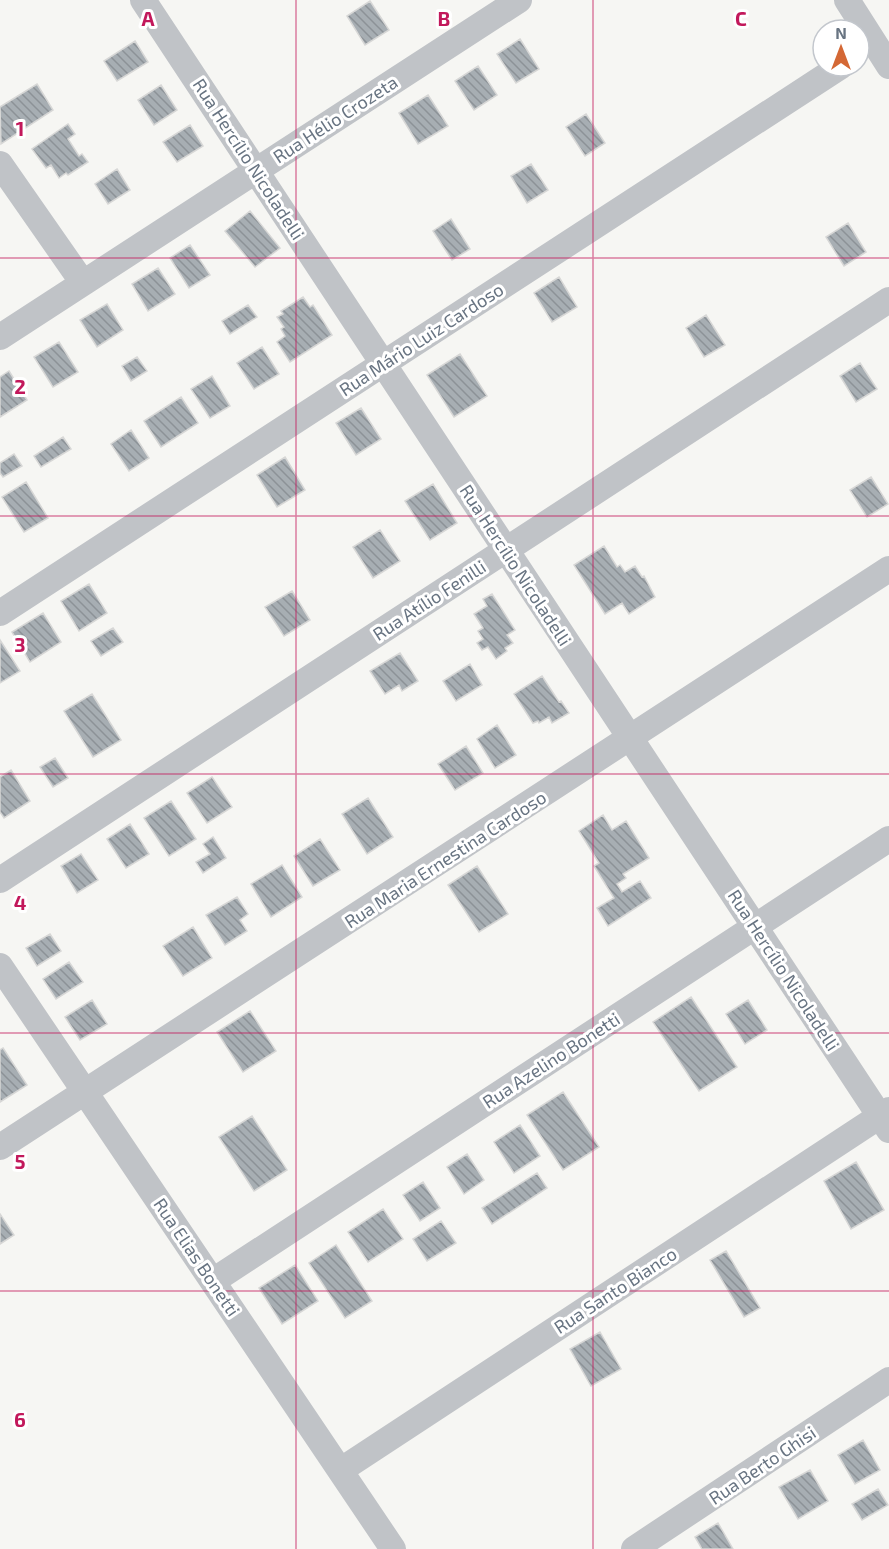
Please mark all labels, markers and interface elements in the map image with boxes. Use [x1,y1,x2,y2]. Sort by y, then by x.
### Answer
text: A [141,6,155,30]
text: B [438,6,450,30]
text: C [735,6,747,30]
north arrow [811,18,871,78]
text: N [835,23,847,42]
street label: Rua Hélio Crozeta [269,71,401,167]
street label: Rua Hercílio Nicoladelli [189,74,309,244]
text: 1 [16,116,24,140]
street label: Rua Mário Luiz Cardoso [335,278,507,400]
text: 2 [14,374,26,398]
street label: Rua Hercílio Nicoladelli [456,480,576,650]
street label: Rua Atílio Fenilli [368,555,490,645]
text: 3 [14,632,26,656]
street label: Rua Maria Ernestina Cardoso [340,786,550,932]
street label: Rua Hercílio Nicoladelli [724,885,844,1055]
text: 4 [14,890,27,914]
street label: Rua Azelino Bonetti [478,1007,624,1113]
text: 5 [14,1149,26,1173]
street label: Rua Elias Bonetti [149,1194,245,1320]
street label: Rua Santo Bianco [550,1242,680,1338]
text: 6 [14,1407,26,1431]
street label: Rua Berto Ghisi [704,1421,820,1509]

